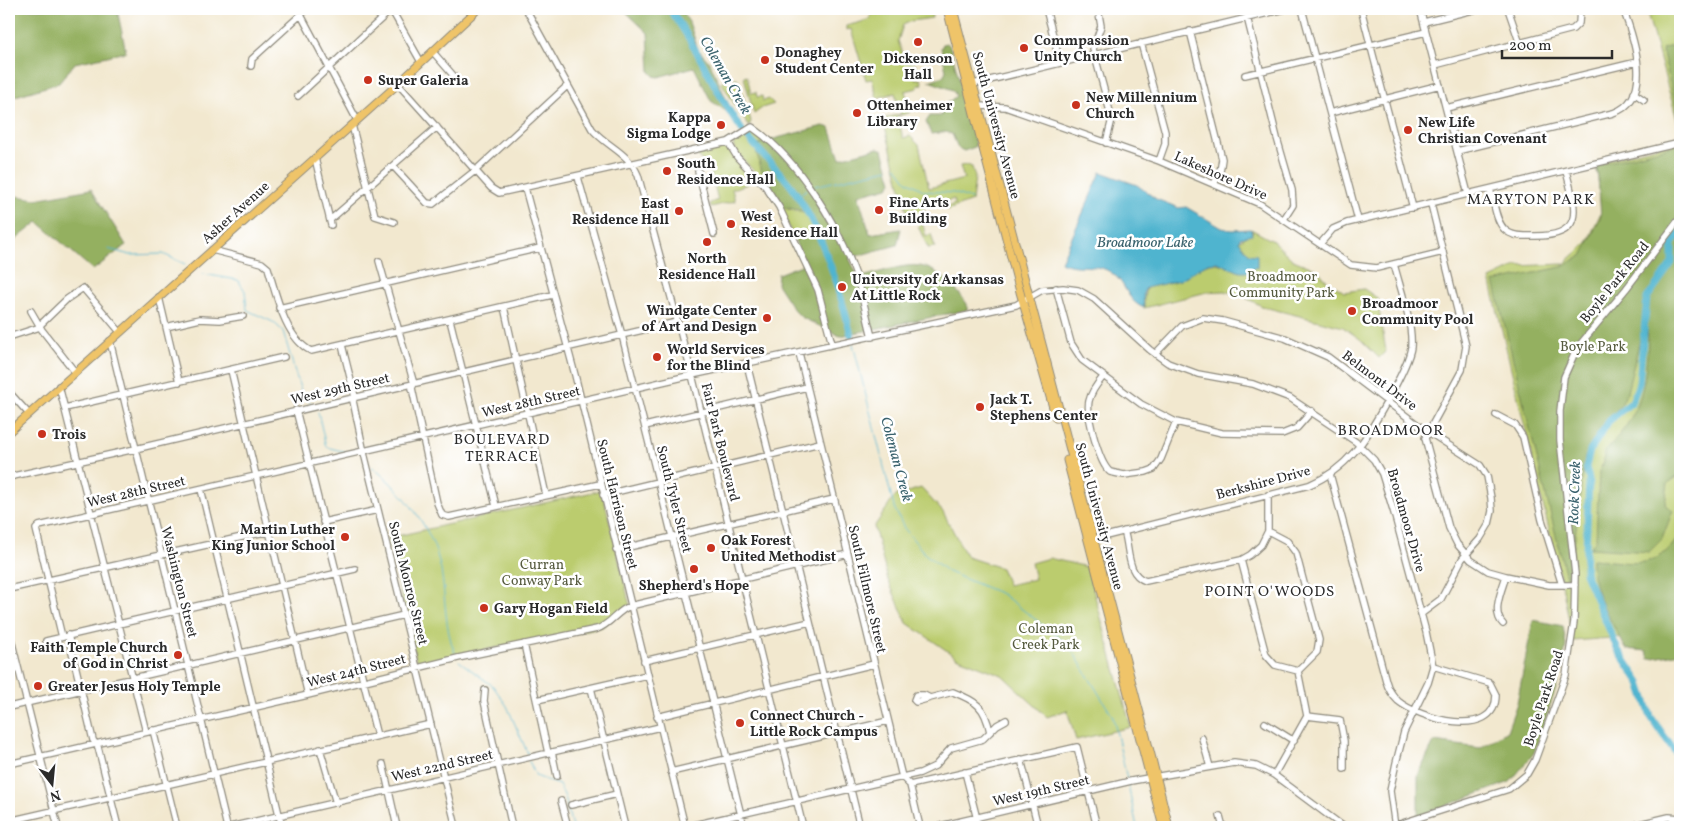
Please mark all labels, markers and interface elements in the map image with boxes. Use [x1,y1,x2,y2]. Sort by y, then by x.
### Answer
scale bar [1502,28,1612,60]
place label: Commpassion Unity Church [1034,32,1129,67]
water label: Coleman Creek [694,33,756,119]
marker: Dickenson Hall [912,36,924,48]
text: 200 m [1509,36,1552,57]
marker: Commpassion Unity Church [1018,42,1030,54]
place label: Donaghey Student Center [775,44,874,79]
place label: Dickenson Hall [883,50,953,85]
street label: South University Avenue [967,50,1024,201]
marker: Donaghey Student Center [759,54,771,66]
place label: Super Galeria [378,72,469,91]
marker: Super Galeria [362,74,374,86]
place label: New Millennium Church [1086,89,1198,124]
place label: Ottenheimer Library [867,97,953,132]
marker: New Millennium Church [1070,99,1082,111]
marker: Ottenheimer Library [851,107,863,119]
place label: Kappa Sigma Lodge [627,109,711,144]
place label: New Life Christian Covenant [1418,114,1547,149]
marker: Kappa Sigma Lodge [715,119,727,131]
marker: New Life Christian Covenant [1402,124,1414,136]
street label: Lakeshore Drive [1171,147,1270,206]
place label: South Residence Hall [677,155,774,190]
marker: South Residence Hall [661,165,673,177]
street label: Asher Avenue [198,177,274,249]
district label: MARYTON PARK [1467,190,1595,211]
place label: Fine Arts Building [889,194,949,229]
place label: East Residence Hall [572,195,669,230]
marker: Fine Arts Building [873,204,885,216]
marker: East Residence Hall [673,205,685,217]
place label: West Residence Hall [741,208,838,243]
marker: West Residence Hall [725,218,737,230]
water label: Broadmoor Lake [1097,233,1194,254]
marker: North Residence Hall [701,236,713,248]
street label: Boyle Park Road [1576,238,1654,328]
place label: North Residence Hall [659,250,756,285]
park label: Broadmoor Community Park [1229,268,1335,303]
place label: University of Arkansas At Little Rock [852,271,1004,306]
marker: University of Arkansas At Little Rock [836,281,848,293]
place label: Broadmoor Community Pool [1362,295,1474,330]
place label: Windgate Center of Art and Design [641,302,757,337]
marker: Broadmoor Community Pool [1346,305,1358,317]
marker: Windgate Center of Art and Design [761,312,773,324]
park label: Boyle Park [1560,338,1626,357]
place label: World Services for the Blind [667,341,765,376]
street label: Belmont Drive [1338,347,1421,416]
marker: World Services for the Blind [651,351,663,363]
street label: West 29th Street [289,369,392,410]
street label: Fair Park Boulevard [696,381,743,504]
street label: West 28th Street [480,382,583,423]
place label: Jack T. Stephens Center [989,391,1098,426]
marker: Jack T. Stephens Center [974,401,986,413]
water label: Coleman Creek [874,415,917,504]
district label: BROADMOOR [1338,421,1444,442]
place label: Trois [52,426,86,445]
marker: Trois [36,428,48,440]
district label: BOULEVARD TERRACE [454,430,550,468]
street label: South Harrison Street [591,437,642,572]
street label: South University Avenue [1070,441,1127,592]
street label: South Tyler Street [651,444,696,555]
water label: Rock Creek [1564,461,1587,525]
street label: Berkshire Drive [1214,462,1313,505]
street label: Broadmoor Drive [1382,466,1430,575]
street label: West 28th Street [85,472,188,513]
street label: South Monroe Street [383,519,432,647]
place label: Martin Luther King Junior School [211,521,335,556]
street label: South Fillmore Street [843,523,891,655]
street label: Washington Street [156,525,202,640]
marker: Martin Luther King Junior School [339,531,351,543]
place label: Oak Forest United Methodist [721,532,836,567]
marker: Oak Forest United Methodist [705,542,717,554]
park label: Curran Conway Park [502,556,583,591]
marker: Shepherd's Hope [688,563,700,575]
place label: Shepherd's Hope [639,577,749,596]
district label: POINT O'WOODS [1205,582,1335,603]
place label: Gary Hogan Field [494,600,608,619]
marker: Gary Hogan Field [478,602,490,614]
park label: Coleman Creek Park [1012,620,1080,655]
place label: Faith Temple Church of God in Christ [30,639,168,674]
street label: Boyle Park Road [1520,648,1569,749]
marker: Faith Temple Church of God in Christ [172,649,184,661]
street label: West 24th Street [305,650,408,693]
place label: Greater Jesus Holy Temple [48,678,221,697]
marker: Greater Jesus Holy Temple [32,680,44,692]
place label: Connect Church - Little Rock Campus [750,707,878,742]
marker: Connect Church - Little Rock Campus [734,717,746,729]
street label: West 22nd Street [390,745,495,787]
north arrow [28,758,78,808]
street label: West 19th Street [991,771,1092,812]
text: N [48,785,63,806]

